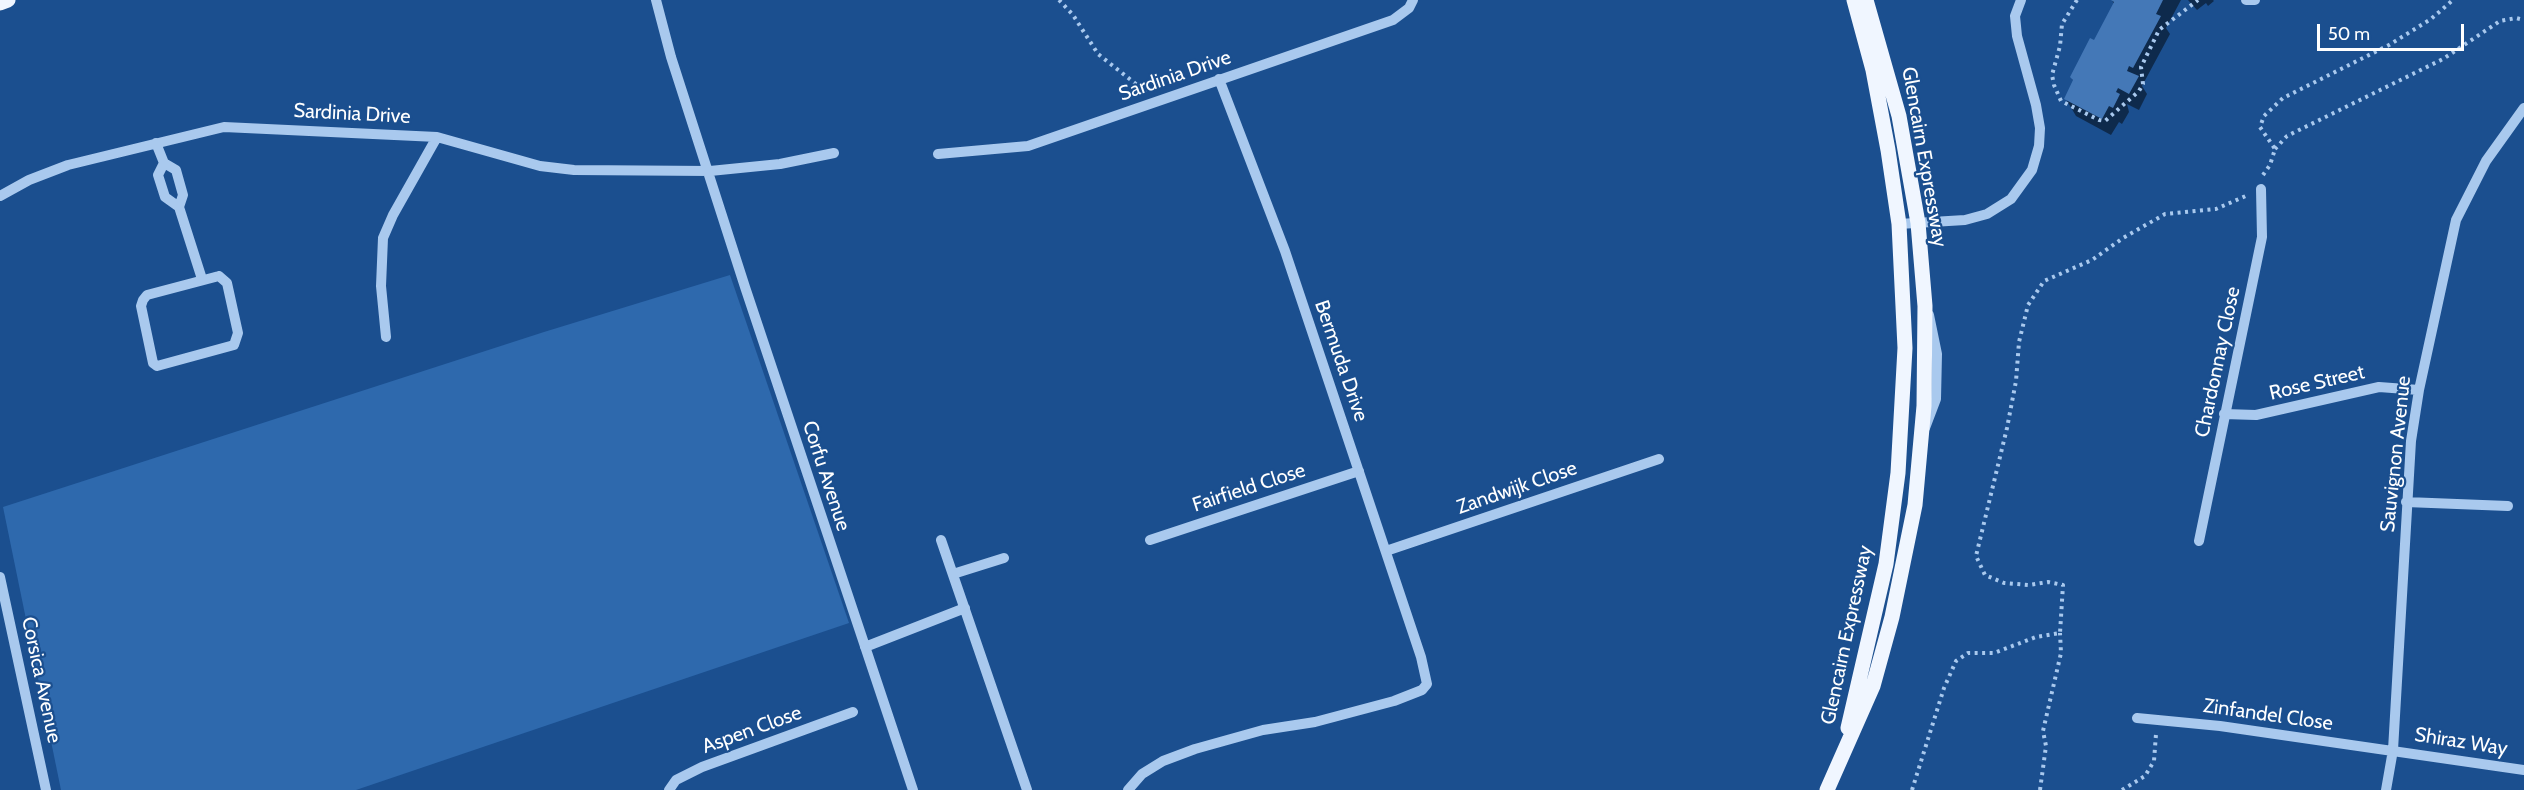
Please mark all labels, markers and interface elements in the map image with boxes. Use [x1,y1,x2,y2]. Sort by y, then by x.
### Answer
scale bar [2320,12,2467,50]
text: 50 m [2328,23,2370,45]
street label: Sardinia Drive [1116,46,1234,106]
street label: Glencairn Expressway [1896,65,1952,249]
street label: Sardinia Drive [293,99,411,129]
street label: Chardonnay Close [2190,284,2246,440]
street label: Bermuda Drive [1309,297,1373,425]
street label: Rose Street [2267,360,2367,406]
street label: Sauvignon Avenue [2376,375,2416,533]
street label: Corfu Avenue [797,418,855,534]
street label: Zandwijk Close [1454,456,1580,520]
street label: Fairfield Close [1190,458,1308,518]
street label: Glencairn Expressway [1816,543,1878,727]
street label: Corsica Avenue [16,615,66,745]
street label: Zinfandel Close [2202,694,2334,736]
street label: Aspen Close [699,701,805,759]
street label: Shiraz Way [2413,723,2509,761]

